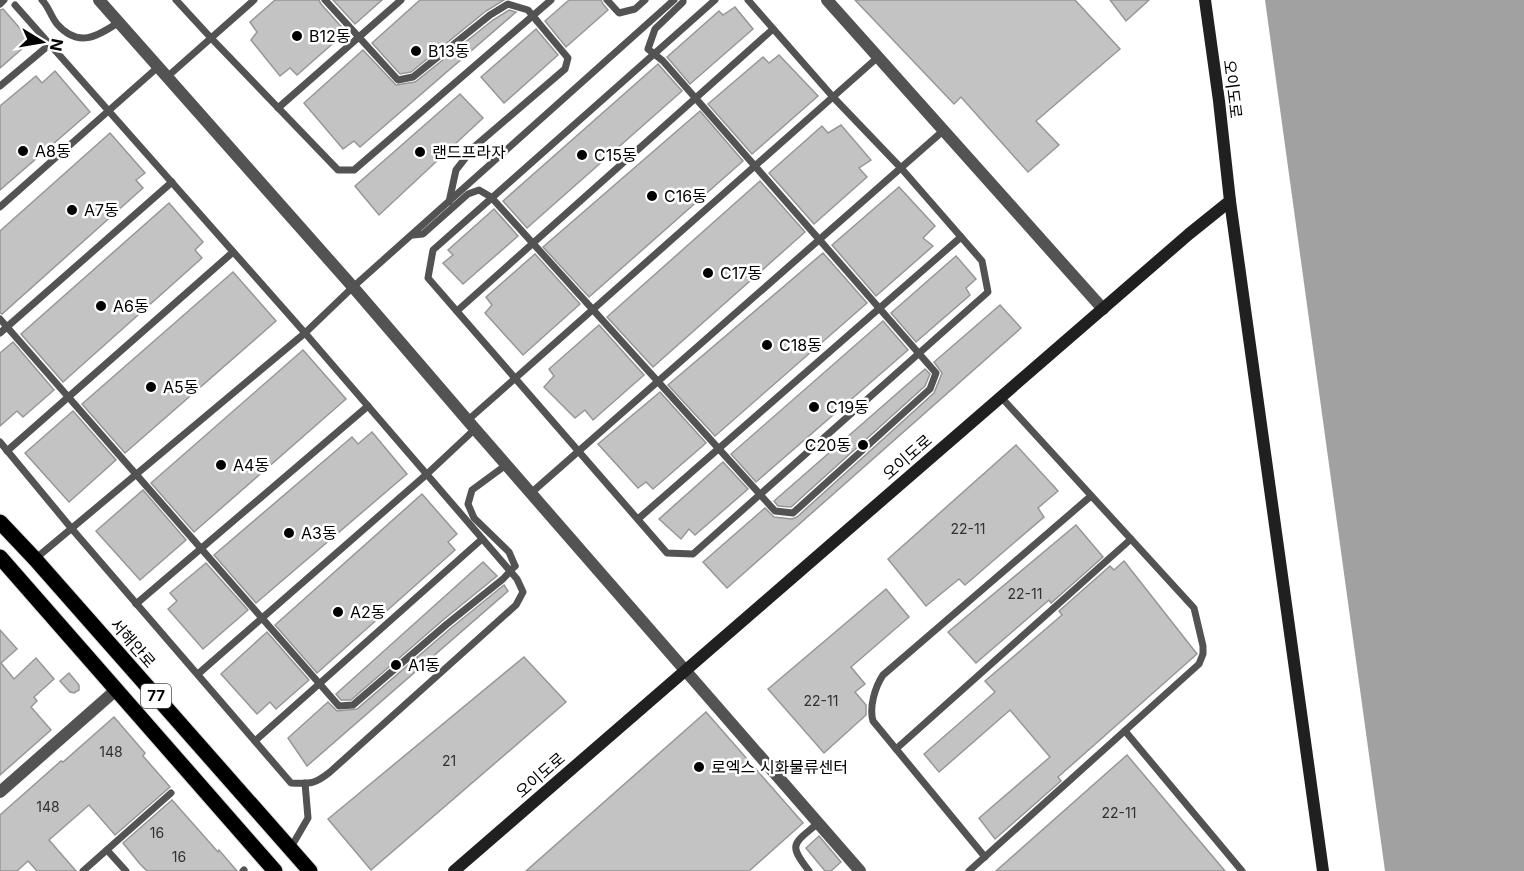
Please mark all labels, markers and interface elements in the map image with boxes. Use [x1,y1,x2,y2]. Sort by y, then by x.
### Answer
north arrow [12,12,72,72]
place label: B12동 [309,26,351,46]
marker: B12동 [290,29,304,43]
text: N [46,37,68,53]
place label: B13동 [428,41,470,61]
marker: B13동 [409,44,423,58]
street label: 오이도로 [1219,59,1247,120]
place label: A8동 [35,141,71,161]
place label: 랜드프라자 [432,142,506,162]
marker: A8동 [16,144,30,158]
marker: 랜드프라자 [413,145,427,159]
place label: C15동 [594,145,637,165]
marker: C15동 [575,148,589,162]
place label: C16동 [664,186,707,206]
marker: C16동 [645,189,659,203]
place label: A7동 [84,200,119,220]
marker: A7동 [65,203,79,217]
place label: C17동 [720,263,762,283]
marker: C17동 [701,266,715,280]
place label: A6동 [113,296,149,316]
marker: A6동 [94,299,108,313]
place label: C18동 [779,335,822,355]
marker: C18동 [760,338,774,352]
place label: A5동 [163,377,199,397]
marker: A5동 [144,380,158,394]
place label: C19동 [826,397,869,417]
marker: C19동 [807,400,821,414]
street label: 오이도로 [878,430,936,484]
place label: C20동 [805,435,851,455]
marker: C20동 [856,438,870,452]
place label: A4동 [233,455,269,475]
marker: A4동 [214,458,228,472]
house number: 22-11 [951,520,985,537]
place label: A3동 [301,523,337,543]
marker: A3동 [282,526,296,540]
house number: 22-11 [1008,585,1042,602]
place label: A2동 [350,602,386,622]
marker: A2동 [331,605,345,619]
street label: 서해안로 [106,614,160,672]
place label: A1동 [408,655,440,675]
marker: A1동 [389,658,403,672]
road number: 77 [141,684,171,708]
house number: 22-11 [804,692,838,709]
house number: 148 [99,743,123,760]
street label: 오이도로 [511,748,569,802]
house number: 21 [442,752,456,769]
place label: 로엑스 시화물류센터 [711,757,848,777]
marker: 로엑스 시화물류센터 [692,760,706,774]
house number: 148 [36,798,60,815]
house number: 22-11 [1102,804,1136,821]
house number: 16 [150,824,164,841]
house number: 16 [172,848,186,865]

